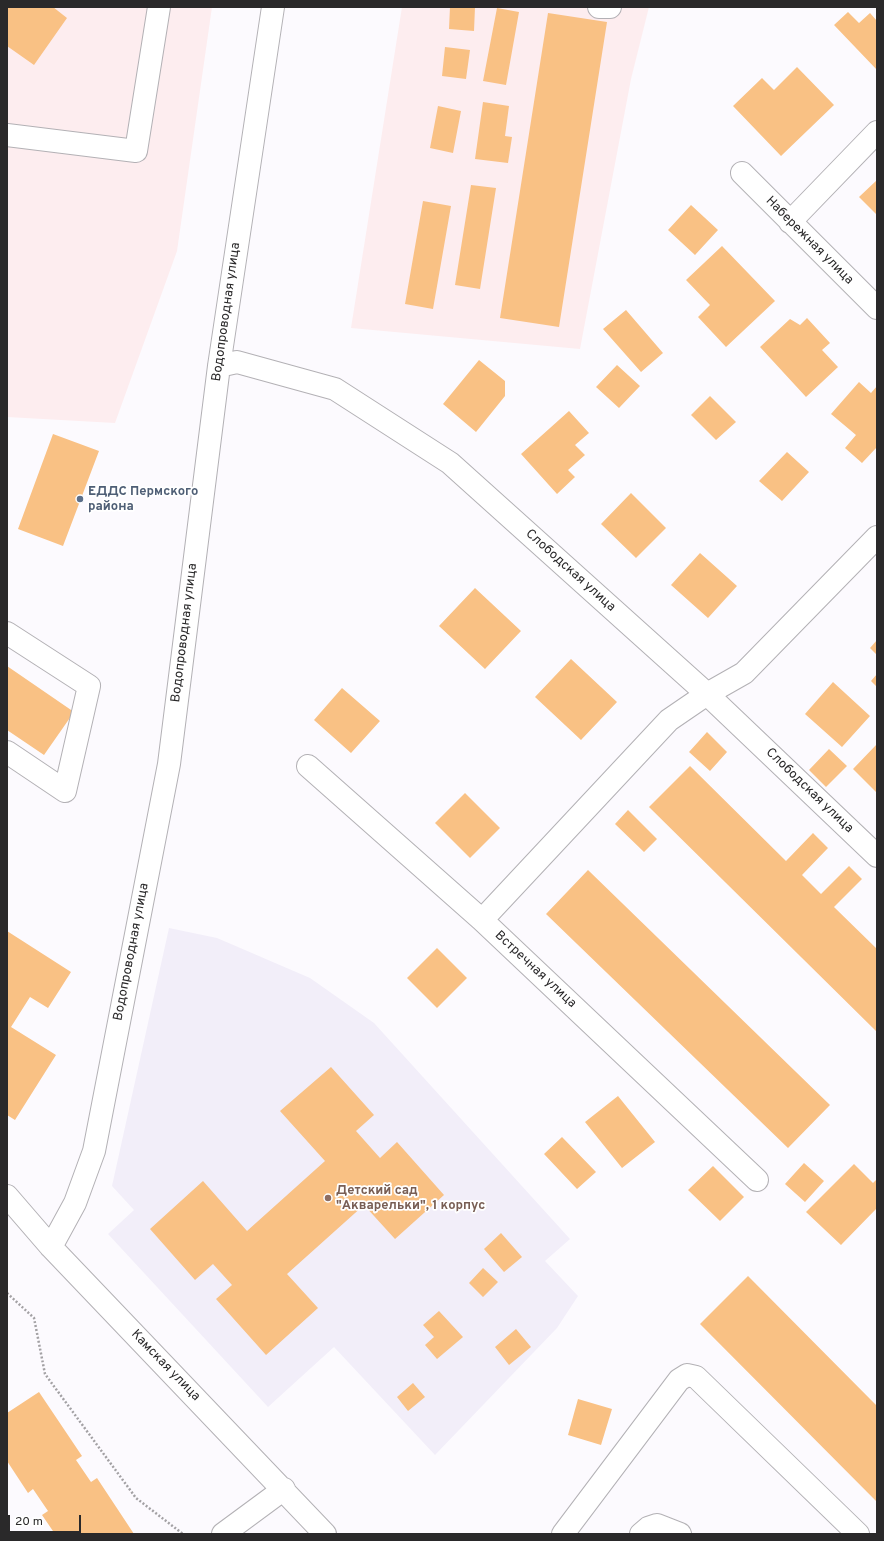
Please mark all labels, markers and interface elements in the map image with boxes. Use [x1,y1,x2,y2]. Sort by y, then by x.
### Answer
street label: Набережная улица [762,194,856,288]
street label: Водопроводная улица [210,242,244,382]
place label: ЕДДС Пермского района [88,484,198,515]
marker: ЕДДС Пермского района [75,494,85,504]
street label: Слободская улица [522,526,618,616]
street label: Водопроводная улица [169,563,201,703]
street label: Слободская улица [762,745,856,837]
street label: Водопроводная улица [111,882,153,1022]
street label: Встречная улица [491,928,579,1012]
place label: Детский сад "Акварельки", 1 корпус [336,1183,485,1214]
marker: Детский сад "Акварельки", 1 корпус [323,1193,333,1203]
street label: Камская улица [127,1327,203,1405]
scale bar [10,1507,83,1533]
text: 20 m [15,1514,43,1530]

